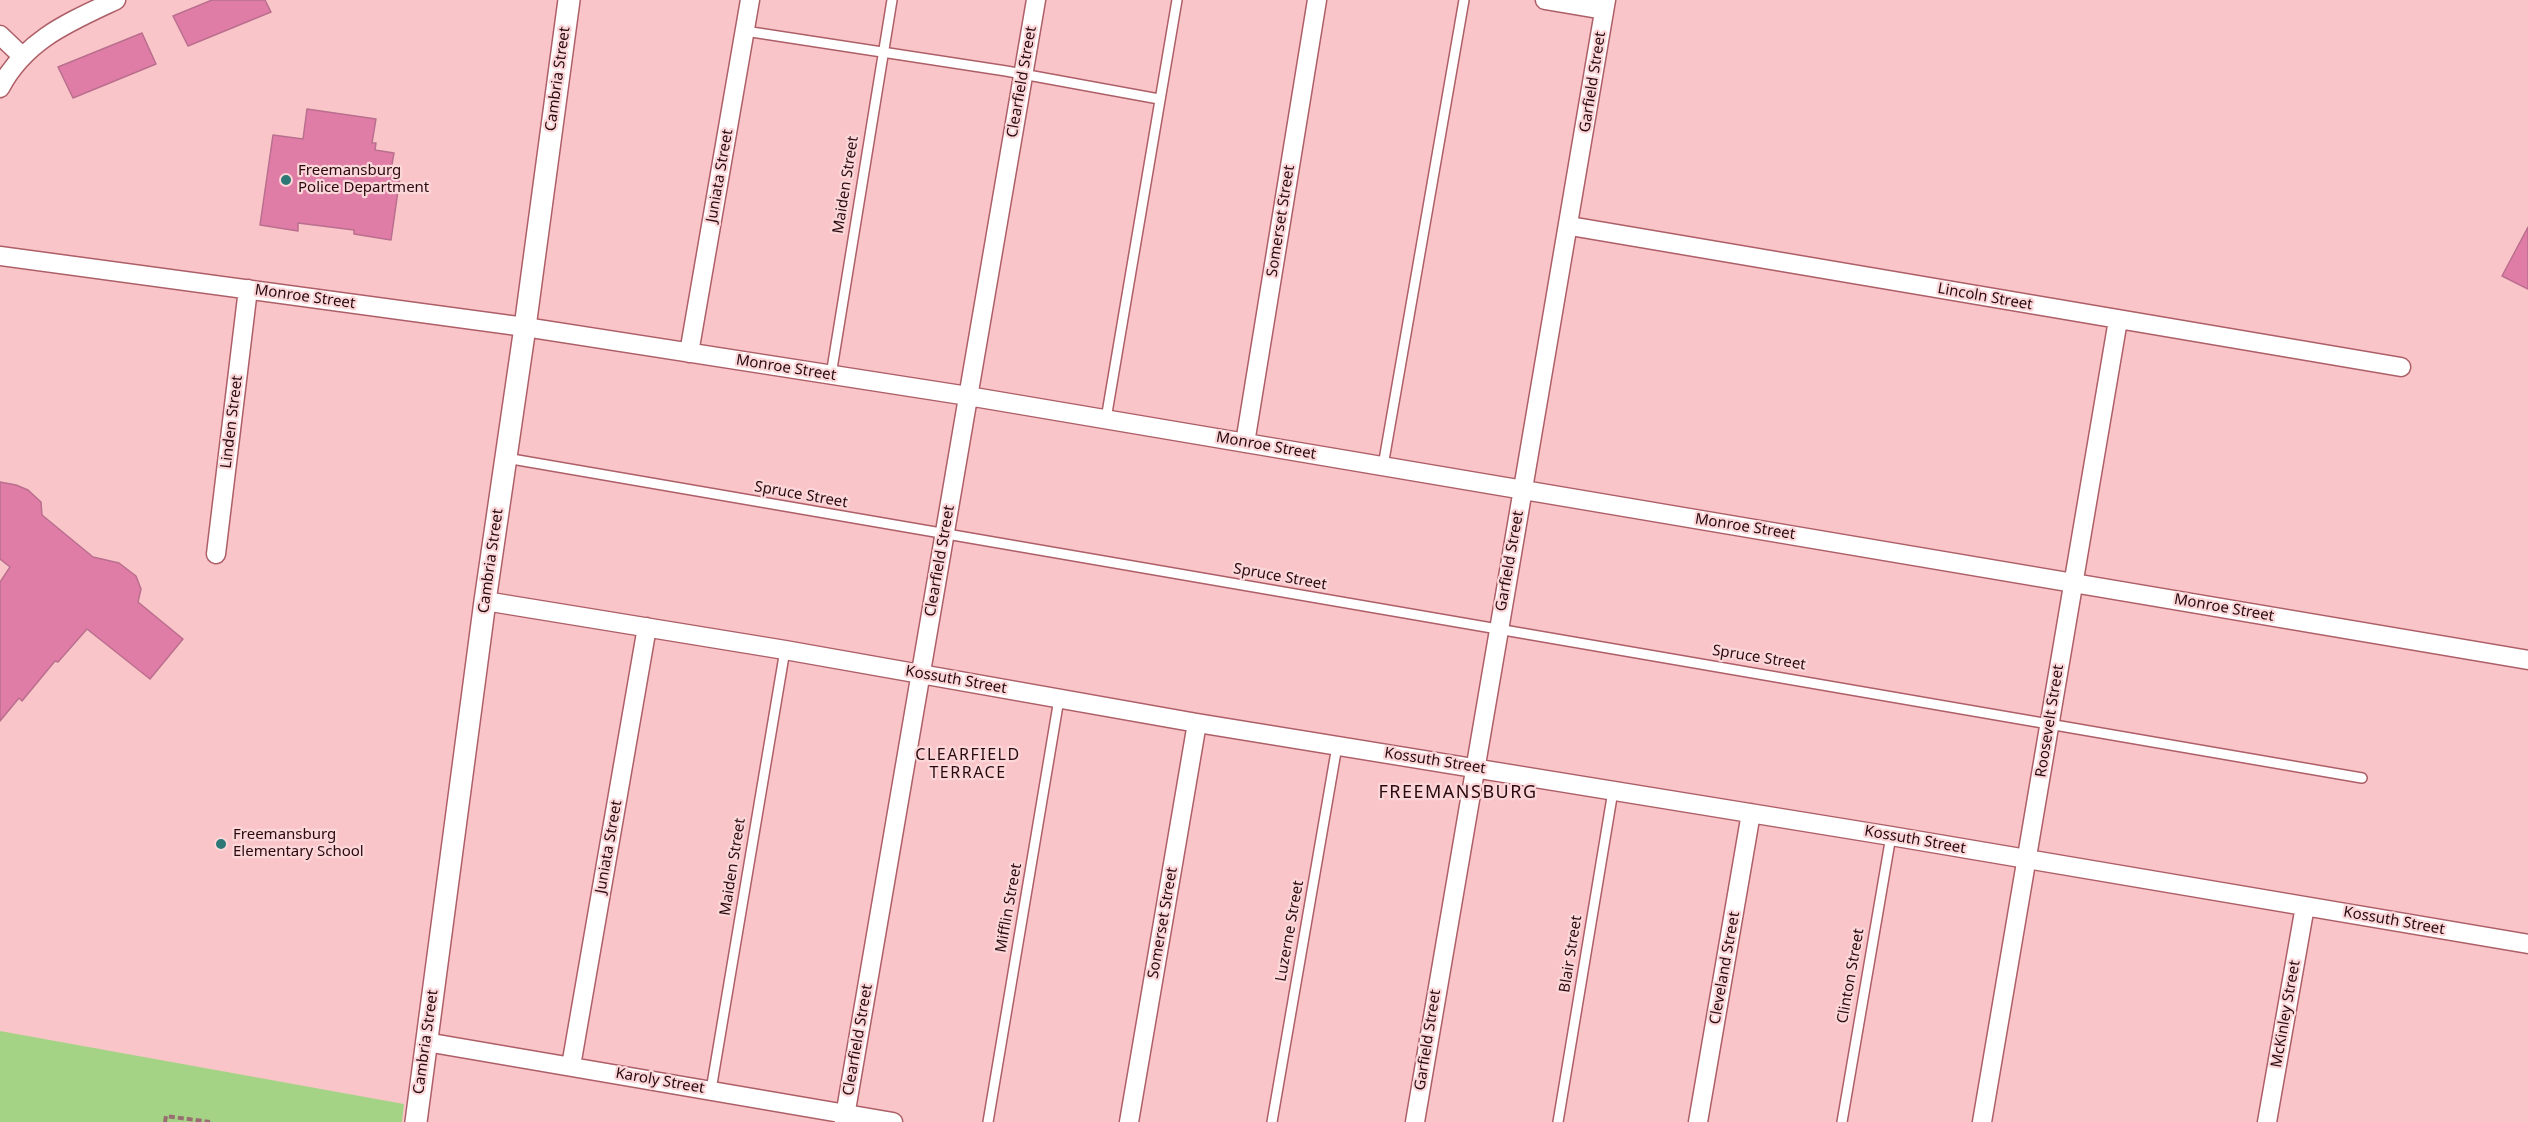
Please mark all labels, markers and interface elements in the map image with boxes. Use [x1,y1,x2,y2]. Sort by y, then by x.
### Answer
street label: Clearfield Street [1003,25,1041,139]
street label: Cambria Street [542,26,574,132]
street label: Garfield Street [1576,30,1610,134]
street label: Juniata Street [703,128,737,224]
street label: Maiden Street [829,135,863,235]
place label: Freemansburg Police Department [298,162,429,197]
street label: Somerset Street [1263,164,1299,278]
marker: Freemansburg Police Department [279,173,293,187]
street label: Lincoln Street [1936,280,2034,314]
street label: Monroe Street [254,281,356,313]
street label: Monroe Street [735,351,837,385]
street label: Linden Street [217,374,247,470]
street label: Monroe Street [1215,428,1317,464]
street label: Spruce Street [753,478,849,512]
street label: Clearfield Street [921,504,959,618]
street label: Cambria Street [475,508,507,614]
street label: Garfield Street [1492,509,1528,613]
street label: Monroe Street [1694,510,1796,544]
street label: Spruce Street [1232,560,1328,594]
street label: Monroe Street [2173,590,2275,626]
street label: Spruce Street [1711,642,1807,674]
street label: Kossuth Street [904,662,1008,698]
street label: Roosevelt Street [2032,663,2068,779]
street label: Kossuth Street [1383,744,1487,778]
district label: CLEARFIELD TERRACE [915,745,1021,783]
district label: FREEMANSBURG [1378,782,1538,804]
street label: Juniata Street [592,799,626,895]
street label: Maiden Street [716,817,750,917]
street label: Kossuth Street [1863,822,1967,858]
place label: Freemansburg Elementary School [233,826,364,861]
marker: Freemansburg Elementary School [214,837,228,851]
street label: Mifflin Street [992,862,1026,954]
street label: Somerset Street [1144,866,1182,980]
street label: Luzerne Street [1272,879,1308,983]
street label: Kossuth Street [2342,903,2446,939]
street label: Cleveland Street [1706,910,1744,1026]
street label: Blair Street [1556,914,1586,994]
street label: Clinton Street [1834,927,1868,1025]
street label: McKinley Street [2268,959,2304,1069]
street label: Clearfield Street [839,983,877,1097]
street label: Garfield Street [1411,988,1445,1092]
street label: Cambria Street [410,989,442,1095]
street label: Karoly Street [614,1064,706,1098]

